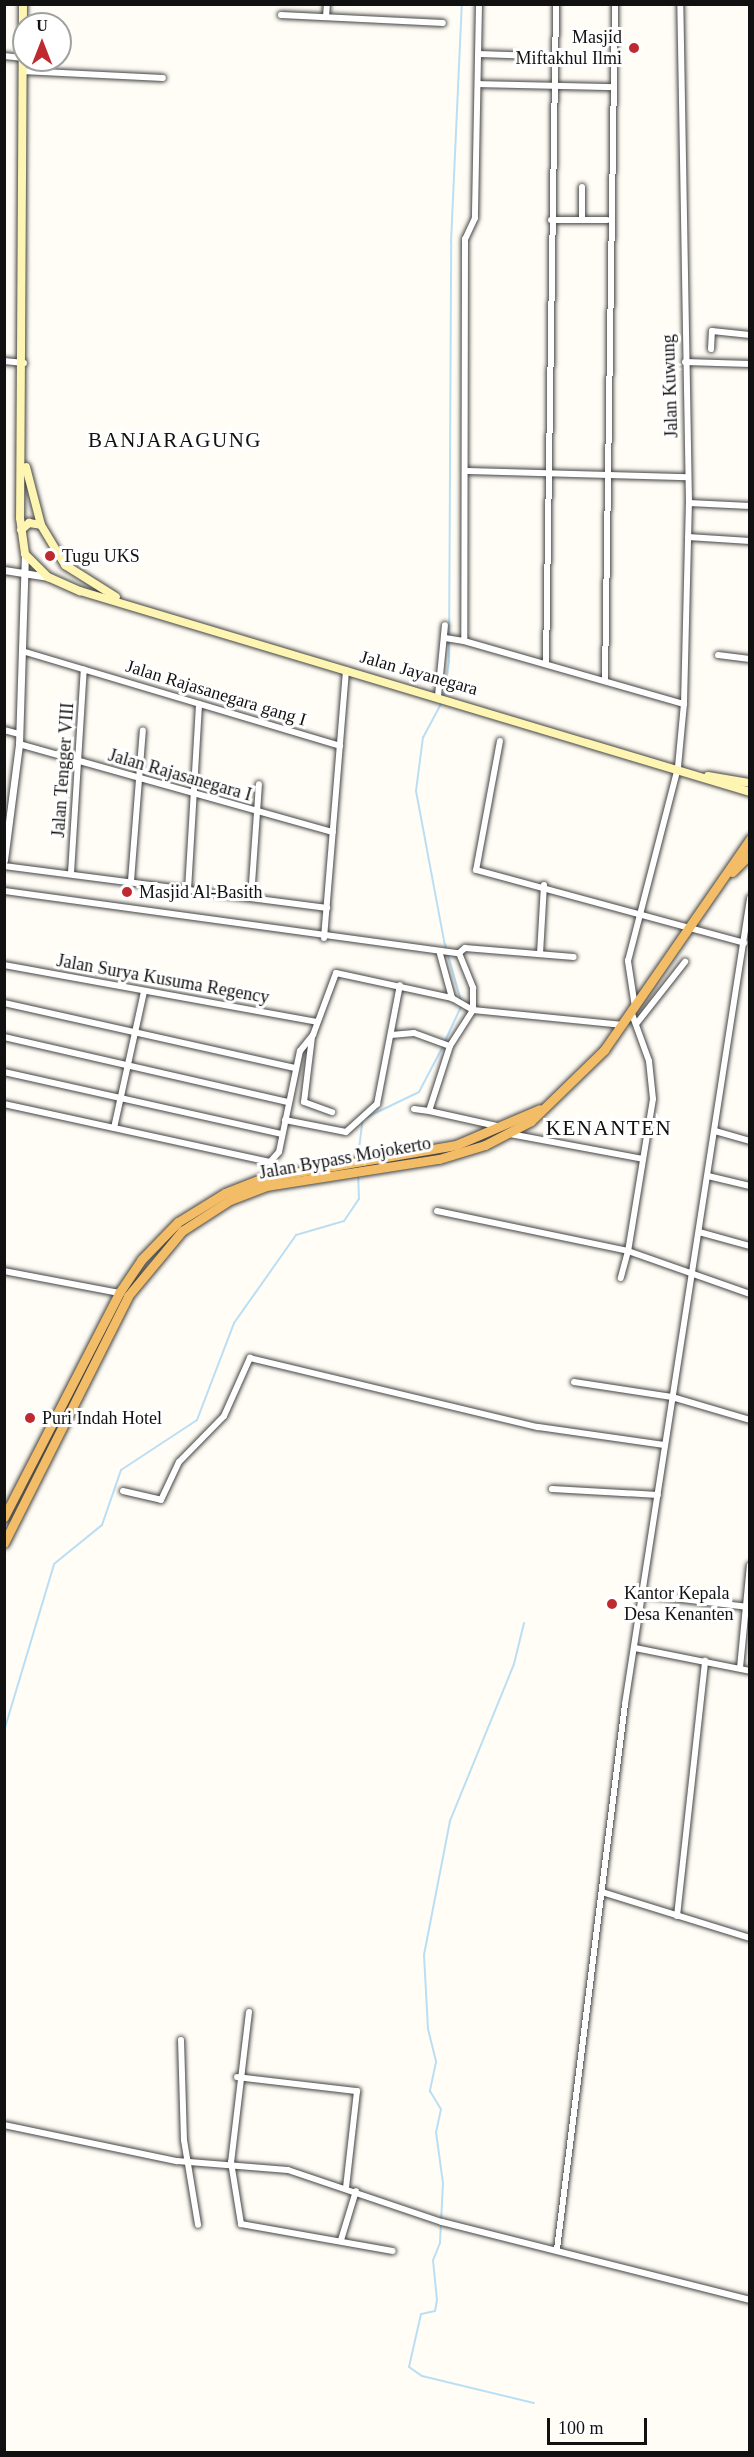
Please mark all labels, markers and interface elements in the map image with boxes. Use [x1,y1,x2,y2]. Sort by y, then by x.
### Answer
north arrow [12,12,72,72]
text: U [36,17,48,34]
place label: Masjid Miftakhul Ilmi [516,27,622,70]
marker: Masjid Miftakhul Ilmi [627,41,641,55]
street label: Jalan Kuwung [657,334,683,438]
district label: BANJARAGUNG [88,427,262,453]
place label: Tugu UKS [62,545,140,567]
marker: Tugu UKS [43,549,57,563]
street label: Jalan Jayanegara [358,646,480,700]
street label: Jalan Rajasanegara gang I [123,655,309,731]
street label: Jalan Tengger VIII [47,702,79,838]
street label: Jalan Rajasanegara I [106,744,254,806]
place label: Masjid Al-Basith [139,881,263,903]
marker: Masjid Al-Basith [120,885,134,899]
street label: Jalan Surya Kusuma Regency [55,950,271,1008]
district label: KENANTEN [546,1115,672,1141]
street label: Jalan Bypass Mojokerto [257,1132,433,1184]
place label: Puri Indah Hotel [42,1407,162,1429]
marker: Puri Indah Hotel [23,1411,37,1425]
place label: Kantor Kepala Desa Kenanten [624,1583,733,1626]
marker: Kantor Kepala Desa Kenanten [605,1597,619,1611]
scale bar [550,2406,650,2444]
text: 100 m [558,2418,604,2438]

